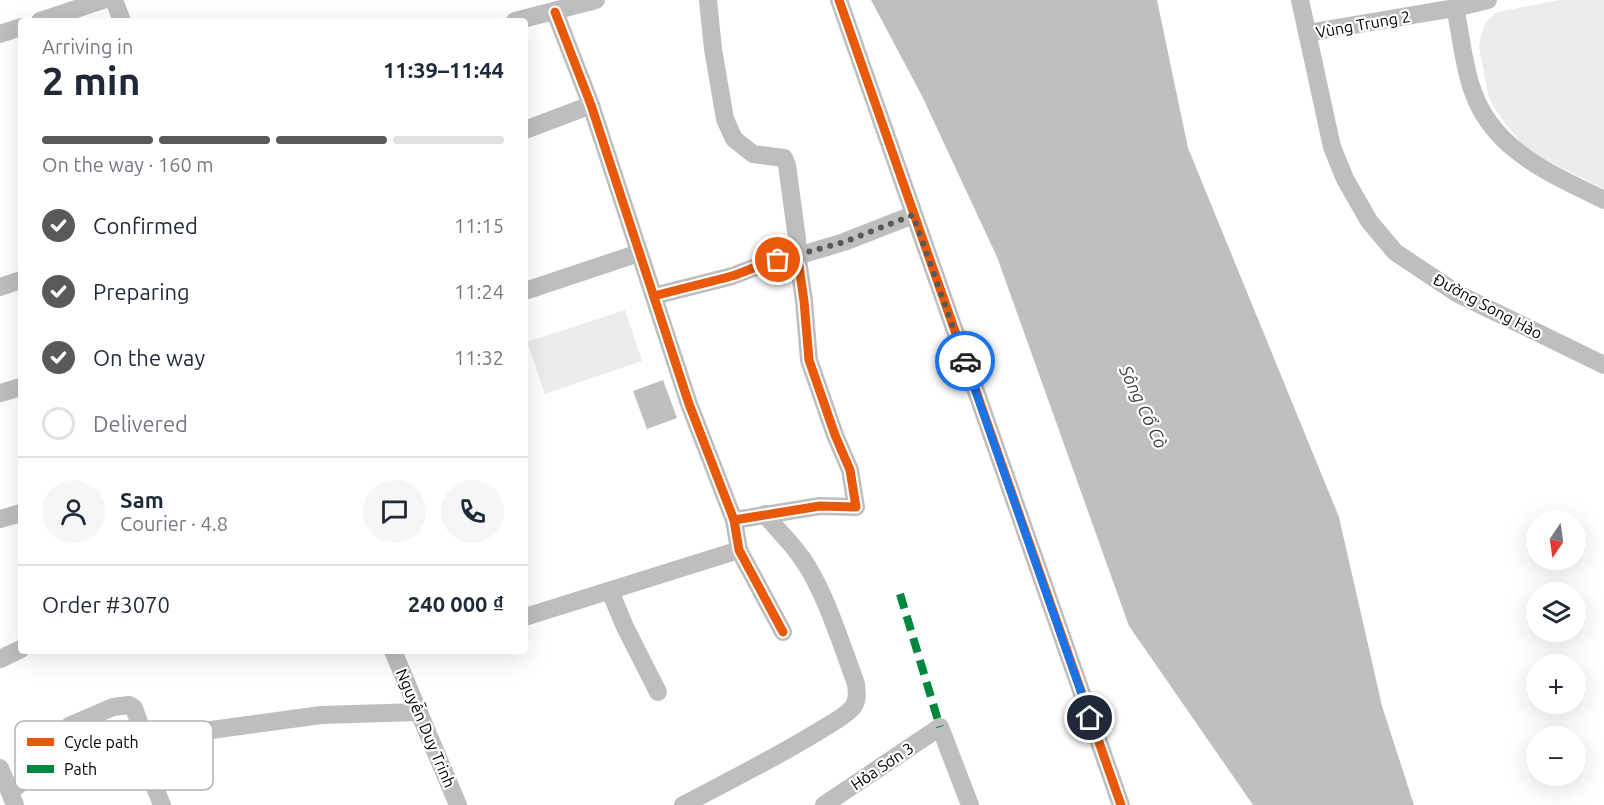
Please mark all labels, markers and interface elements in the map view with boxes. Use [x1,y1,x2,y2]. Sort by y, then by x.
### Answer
street label: Vùng Trung 2 [1314,7,1412,41]
text: Arriving in [42,35,133,58]
text: 11:39–11:44 [383,57,504,82]
text: 2 min [42,59,141,102]
text: On the way · 160 m [42,153,214,176]
icon: check [42,209,75,242]
text: Confirmed [93,213,198,238]
text: 11:15 [454,214,504,237]
pin [752,234,803,285]
icon: bag [761,243,794,276]
street label: Đường Song Hào [1430,270,1546,342]
icon: check [42,275,75,308]
text: Preparing [93,279,190,304]
text: 11:24 [454,280,504,303]
courier [935,331,995,391]
icon: check [42,341,75,374]
text: On the way [93,345,205,370]
icon: car [949,345,982,378]
text: 11:32 [454,346,504,369]
water label: Sông Cổ Cò [1116,361,1172,451]
text: Delivered [93,411,188,436]
button: person [42,480,105,543]
button: chat [363,480,426,543]
button: phone [441,480,504,543]
text: Sam [120,487,164,512]
north arrow [1526,510,1586,570]
map controls [1526,510,1586,786]
text: Courier · 4.8 [120,512,228,535]
button: layers [1526,582,1586,642]
text: 240 000 ₫ [408,591,504,616]
text: Order #3070 [42,592,170,617]
button: + [1526,654,1586,714]
street label: Nguyễn Duy Trinh [393,665,462,790]
pin [1064,692,1115,743]
icon: home [1073,701,1106,734]
legend [15,721,213,790]
button: − [1526,726,1586,786]
text: Cycle path [64,733,139,751]
street label: Hỏa Sơn 3 [847,739,917,793]
text: Path [64,760,97,778]

